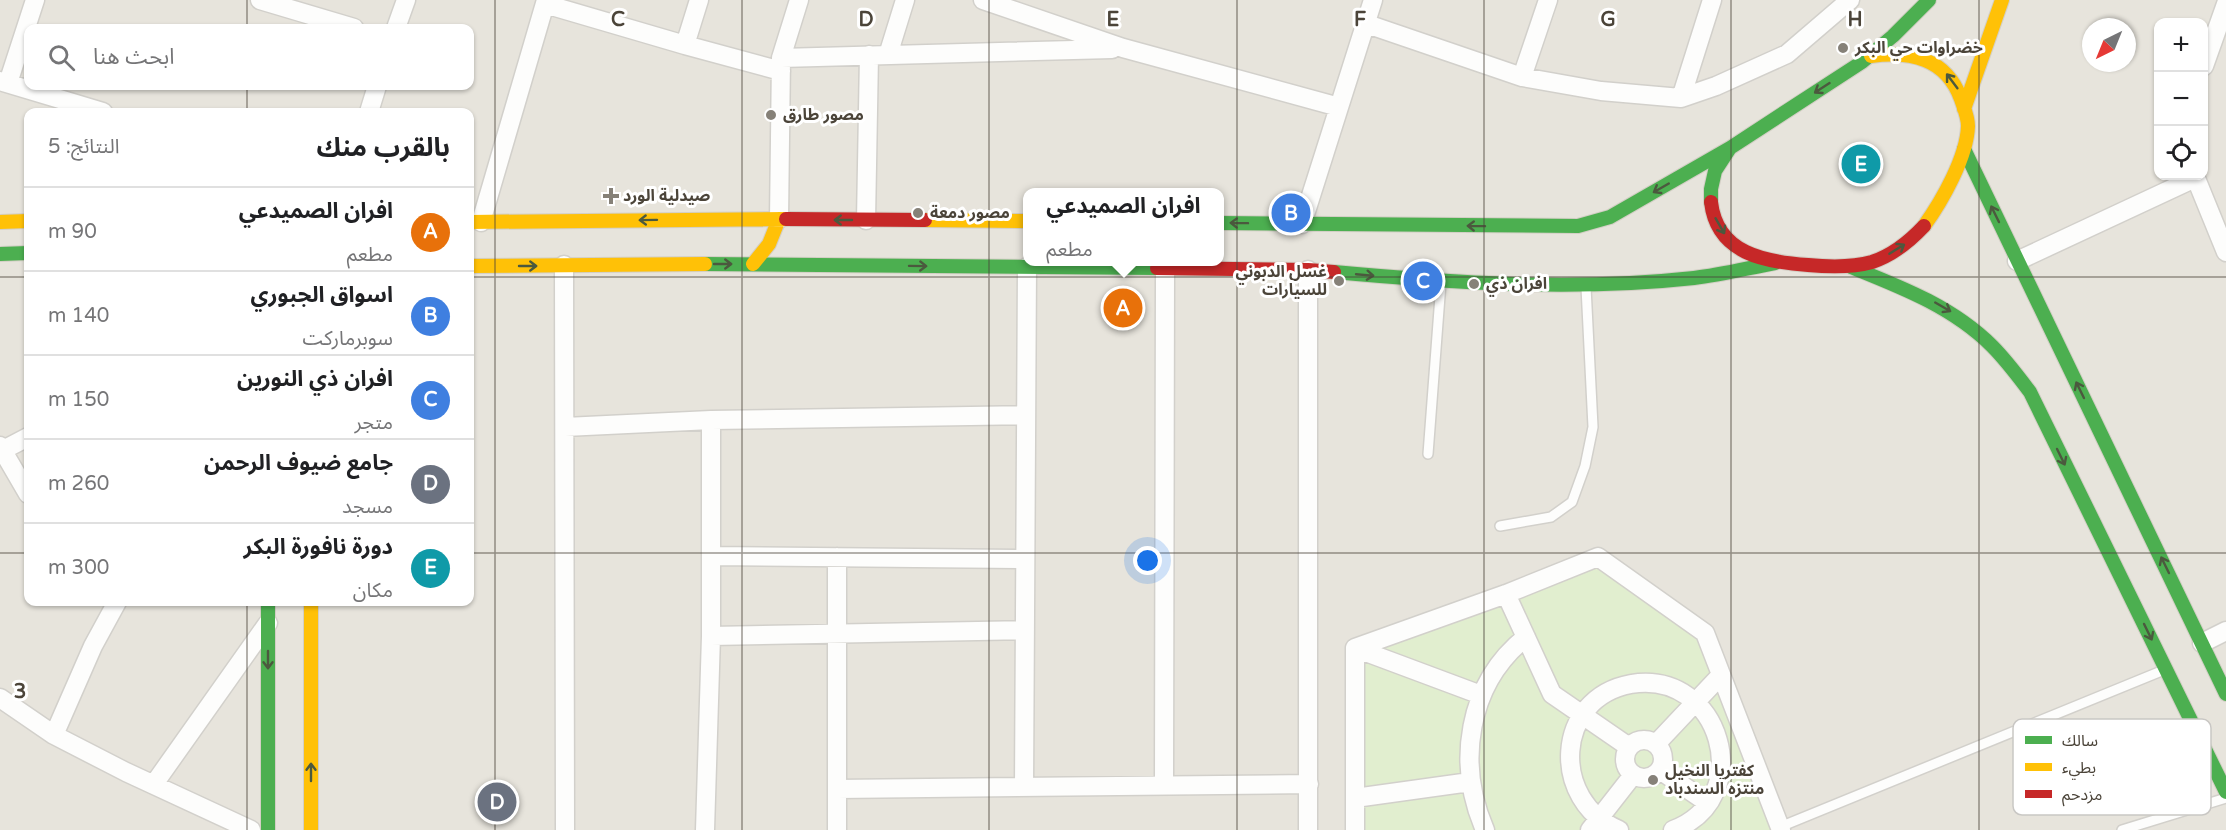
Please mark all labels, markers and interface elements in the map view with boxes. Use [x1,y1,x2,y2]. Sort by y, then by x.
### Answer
text: C [611,8,625,32]
text: D [858,8,874,32]
text: E [1107,8,1120,32]
text: F [1354,8,1366,32]
text: G [1600,8,1616,32]
text: H [1847,8,1863,32]
north arrow [2082,18,2136,72]
map controls [2154,18,2208,180]
button: + [2154,18,2208,72]
search box [24,24,474,90]
place label: خضراوات حي البكر [1854,38,1983,61]
icon: search [45,41,78,74]
marker: خضراوات حي البكر [1836,41,1850,55]
text: ابحث هنا [93,44,175,70]
button: − [2154,72,2208,126]
one-way arrow [1946,74,1958,90]
one-way arrow [1814,82,1830,94]
place label: مصور طارق [783,105,864,125]
marker: مصور طارق [764,108,778,122]
button: locate [2154,126,2208,180]
text: بالقرب منك [316,132,450,163]
text: النتائج: 5 [48,135,119,159]
pin: E [1842,142,1880,186]
one-way arrow [1653,182,1670,194]
place label: صيدلية الورد [623,186,710,206]
popup [1023,188,1224,266]
marker: صيدلية الورد [604,189,618,203]
pin: B [1272,190,1310,236]
text: افران الصميدعي [1046,193,1201,219]
text: افران الصميدعي [239,198,393,224]
place label: مصور دمعة [930,203,1010,223]
marker: مصور دمعة [911,206,925,220]
one-way arrow [1989,206,2001,224]
one-way arrow [638,214,658,226]
one-way arrow [833,214,853,226]
one-way arrow [1229,217,1249,229]
one-way arrow [1714,217,1726,234]
text: 90 m [48,220,97,244]
text: A [423,220,438,244]
one-way arrow [1466,220,1486,231]
text: مطعم [1046,238,1093,262]
text: مطعم [347,243,393,267]
one-way arrow [1888,243,1904,255]
pin: C [1404,258,1442,304]
one-way arrow [712,259,732,270]
one-way arrow [517,260,537,271]
one-way arrow [907,260,927,272]
place label: غسل الدبوني للسيارات [1235,262,1327,300]
one-way arrow [1354,270,1374,281]
marker: غسل الدبوني للسيارات [1332,274,1346,288]
place label: افران ذي [1486,274,1547,297]
marker: افران ذي [1467,277,1481,291]
text: اسواق الجبوري [251,282,393,308]
pin: A [1104,286,1142,330]
one-way arrow [1934,301,1951,313]
text: 140 m [48,304,109,328]
text: B [424,304,437,328]
text: سوبرماركت [302,327,393,351]
text: افران ذي النورين [237,366,393,392]
one-way arrow [2073,381,2085,399]
text: 150 m [48,388,109,412]
text: C [424,388,437,412]
text: متجر [354,411,393,435]
one-way arrow [2056,447,2068,465]
text: جامع ضيوف الرحمن [204,450,393,476]
text: 260 m [48,472,109,496]
text: D [423,472,438,496]
text: مسجد [342,495,393,519]
text: دورة نافورة البكر [244,534,393,560]
your location [1133,546,1162,575]
text: 300 m [48,556,109,580]
text: E [424,556,437,580]
one-way arrow [2158,557,2170,575]
text: مكان [353,579,393,603]
one-way arrow [2142,622,2154,640]
one-way arrow [262,649,274,669]
text: 3 [14,680,26,704]
legend [2013,719,2211,815]
text: سالك [2062,731,2098,751]
text: بطيء [2062,758,2096,780]
place label: كفتريا النخيل منتزه السندباد [1665,761,1764,799]
one-way arrow [305,762,317,782]
marker: كفتريا النخيل منتزه السندباد [1646,773,1660,787]
pin: D [478,780,516,824]
text: مزدحم [2062,785,2102,807]

